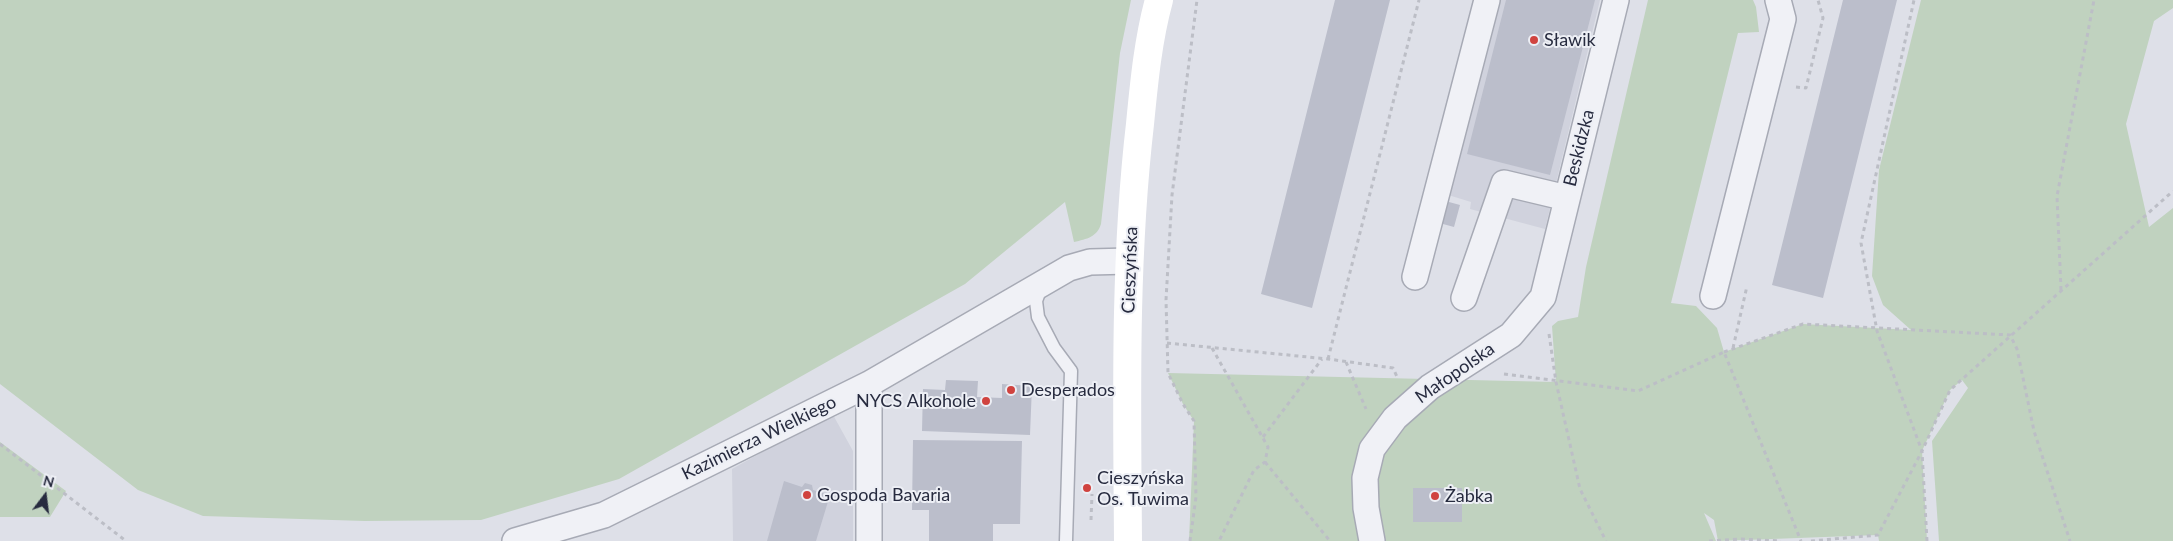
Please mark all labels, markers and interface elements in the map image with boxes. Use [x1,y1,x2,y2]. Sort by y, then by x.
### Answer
place label: Sławik [1544,29,1596,51]
marker: Sławik [1528,34,1540,46]
street label: Beskidzka [1559,107,1599,189]
street label: Cieszyńska [1118,226,1142,314]
street label: Małopolska [1411,338,1499,408]
place label: Desperados [1021,379,1115,401]
marker: Desperados [1005,384,1017,396]
place label: NYCS Alkohole [856,390,976,412]
street label: Kazimierza Wielkiego [678,391,840,485]
marker: NYCS Alkohole [980,395,992,407]
place label: Cieszyńska Os. Tuwima [1097,467,1189,509]
north arrow [20,471,70,521]
text: N [42,471,56,491]
marker: Cieszyńska Os. Tuwima [1081,482,1093,494]
place label: Gospoda Bavaria [817,484,950,506]
place label: Żabka [1445,485,1493,507]
marker: Gospoda Bavaria [801,489,813,501]
marker: Żabka [1429,490,1441,502]

